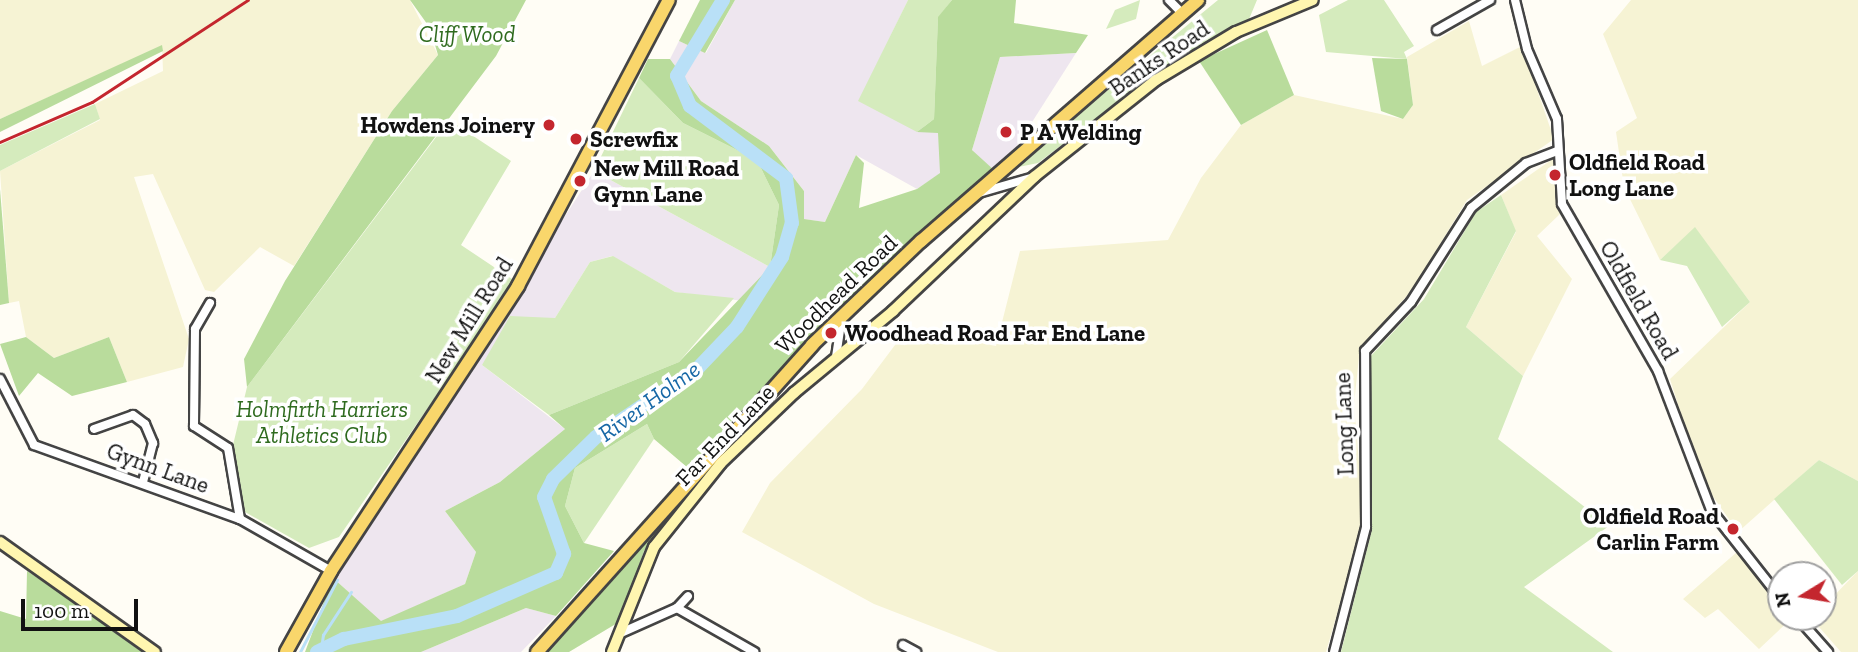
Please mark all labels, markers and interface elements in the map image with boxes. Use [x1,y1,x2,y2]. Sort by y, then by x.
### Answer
street label: Banks Road [1104,14,1214,102]
park label: Cliff Wood [418,20,516,48]
place label: Howdens Joinery [360,111,535,139]
marker: Howdens Joinery [541,117,557,133]
place label: P A Welding [1020,118,1144,146]
marker: P A Welding [998,124,1014,140]
place label: Screwfix [590,125,678,153]
marker: Screwfix [568,131,584,147]
place label: Oldfield Road Long Lane [1569,148,1705,202]
place label: New Mill Road Gynn Lane [594,154,740,208]
marker: Oldfield Road Long Lane [1547,167,1563,183]
marker: New Mill Road Gynn Lane [572,173,588,189]
street label: Woodhead Road [769,229,903,359]
street label: Oldfield Road [1594,236,1684,364]
street label: New Mill Road [419,252,519,388]
place label: Woodhead Road Far End Lane [845,319,1145,347]
marker: Woodhead Road Far End Lane [823,325,839,341]
water label: River Holme [592,354,706,448]
street label: Long Lane [1328,372,1360,476]
street label: Far End Lane [670,378,780,492]
park label: Holmfirth Harriers Athletics Club [236,395,408,449]
street label: Gynn Lane [103,437,213,499]
place label: Oldfield Road Carlin Farm [1583,502,1719,556]
marker: Oldfield Road Carlin Farm [1725,521,1741,537]
north arrow [1767,561,1837,631]
scale bar [24,586,142,630]
text: N [1770,590,1796,609]
text: 100 m [34,598,89,623]

